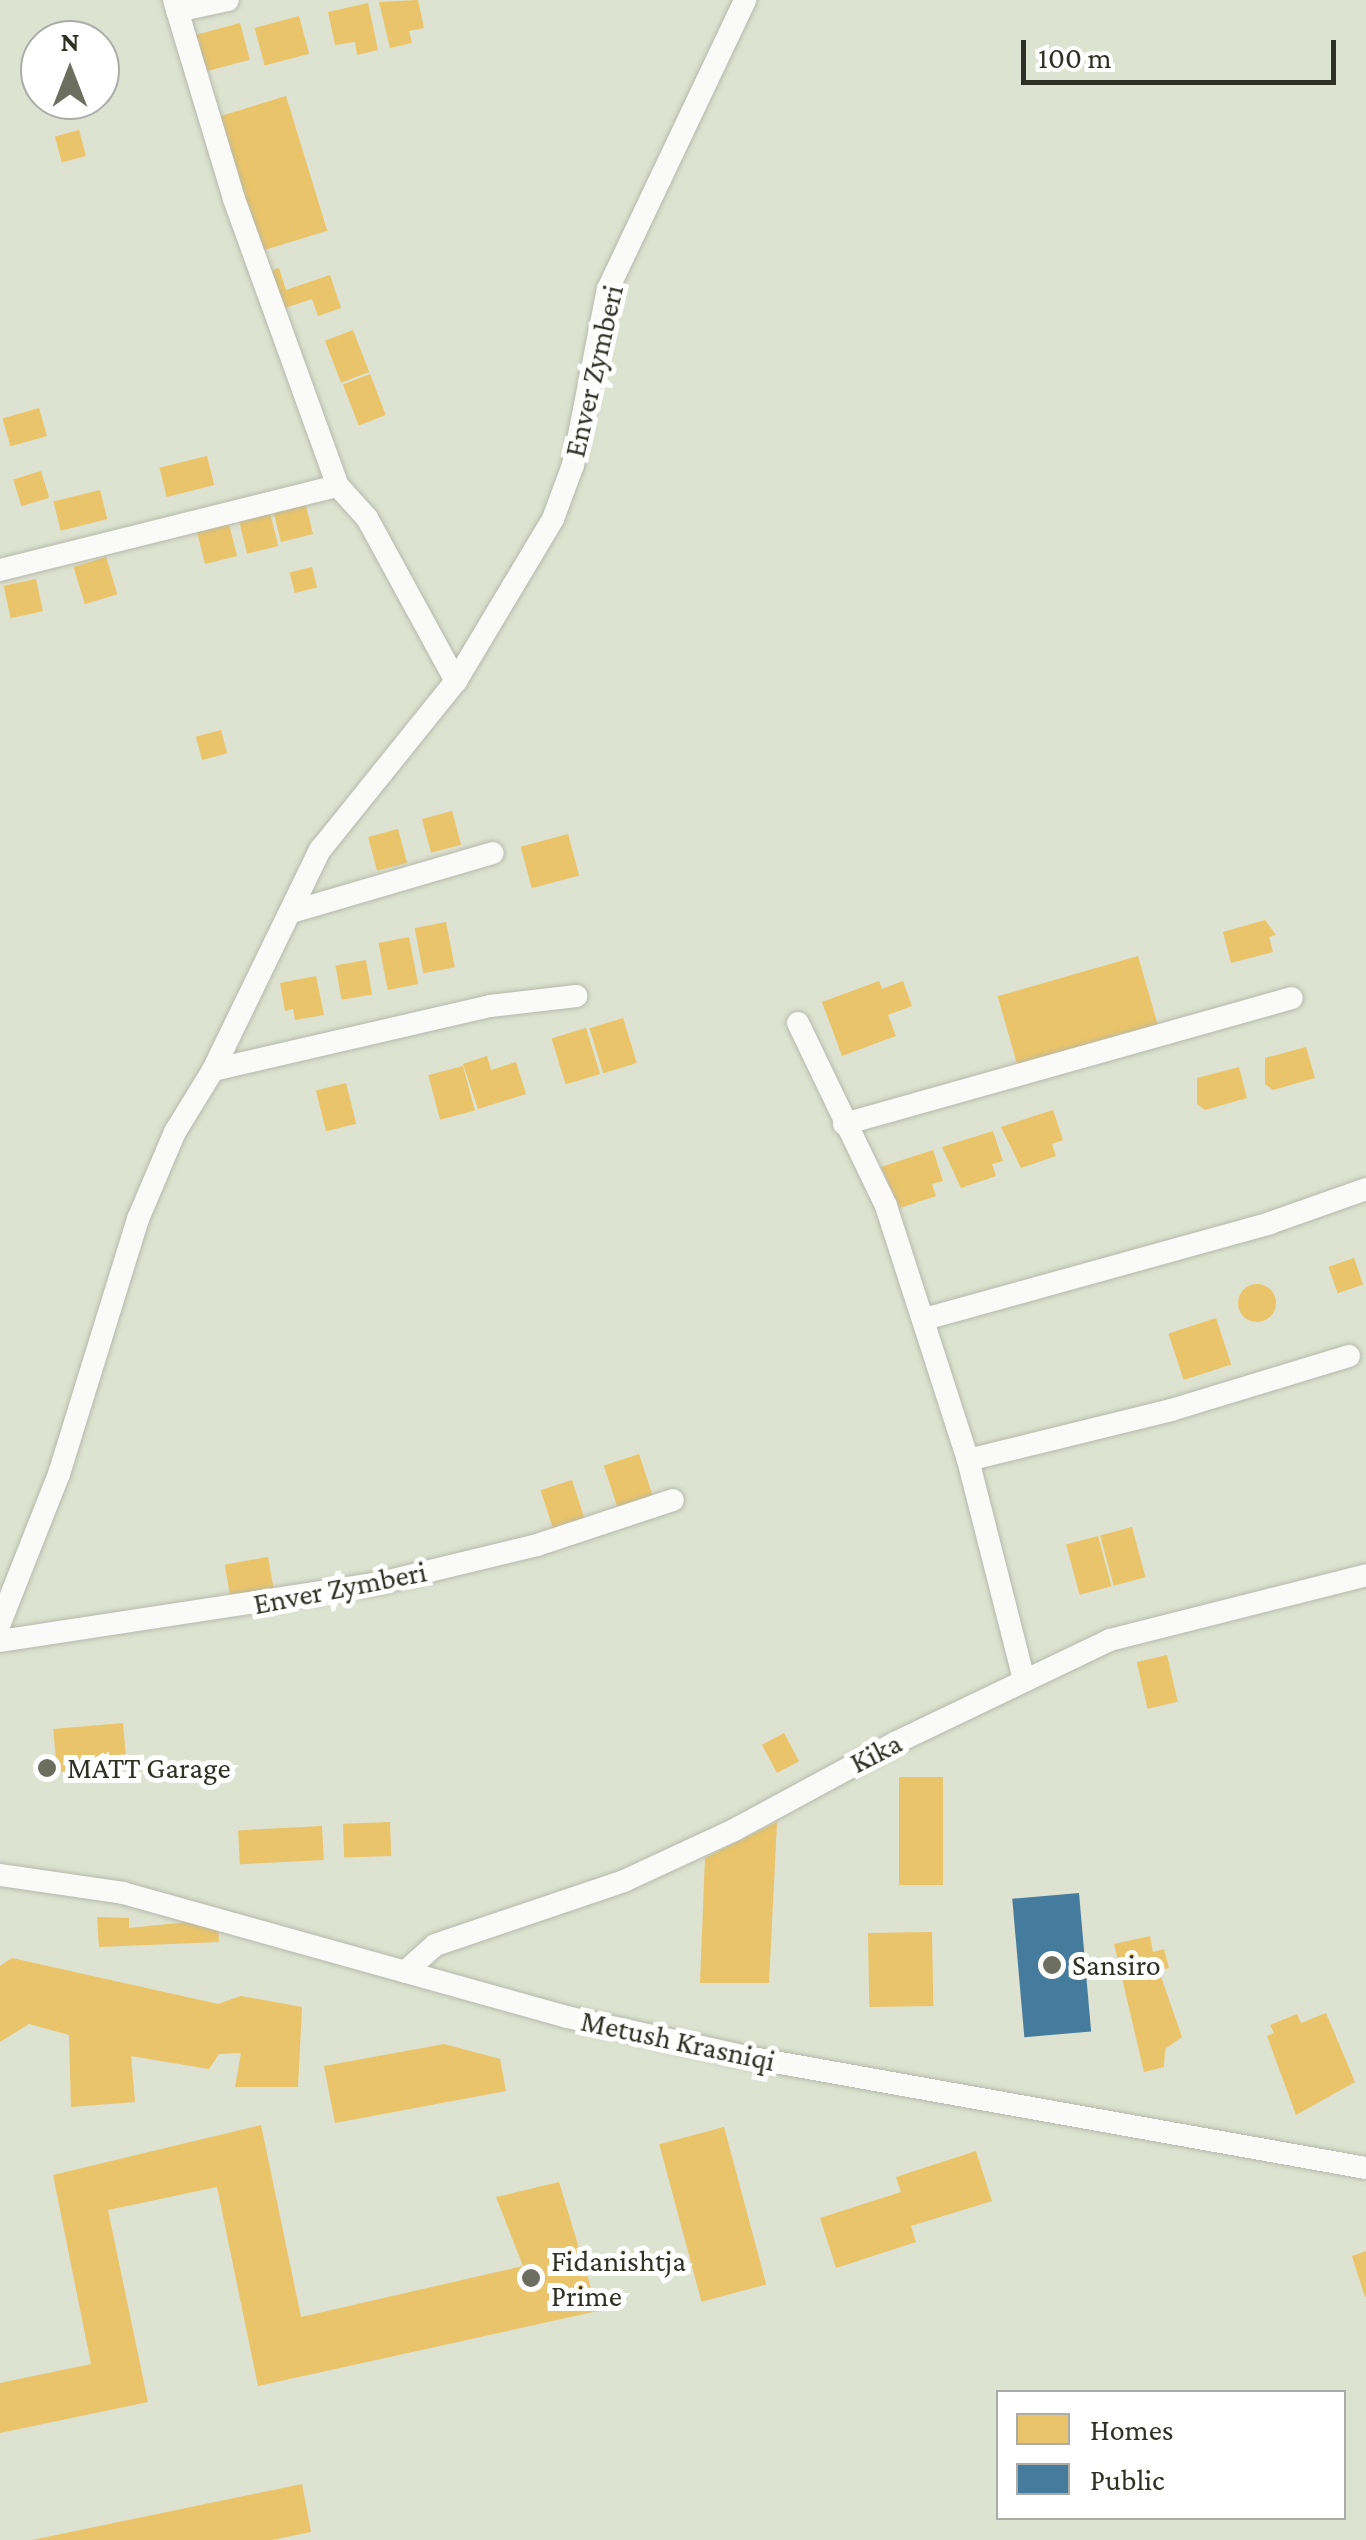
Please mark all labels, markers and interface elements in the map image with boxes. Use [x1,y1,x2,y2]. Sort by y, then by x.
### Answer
north arrow [20,20,120,120]
scale bar [1026,20,1341,82]
text: N [60,26,80,57]
text: 100 m [1038,41,1112,74]
street label: Enver Zymberi [557,281,631,461]
street label: Enver Zymberi [250,1554,430,1622]
street label: Kika [844,1725,908,1781]
place label: MATT Garage [67,1750,231,1786]
marker: MATT Garage [36,1757,58,1779]
place label: Sansiro [1072,1947,1161,1983]
marker: Sansiro [1041,1954,1063,1976]
street label: Metush Krasniqi [578,2003,778,2079]
place label: Fidanishtja Prime [551,2243,686,2314]
marker: Fidanishtja Prime [520,2267,542,2289]
legend [996,2390,1346,2520]
text: Homes [1090,2413,1174,2446]
text: Public [1090,2463,1165,2496]

